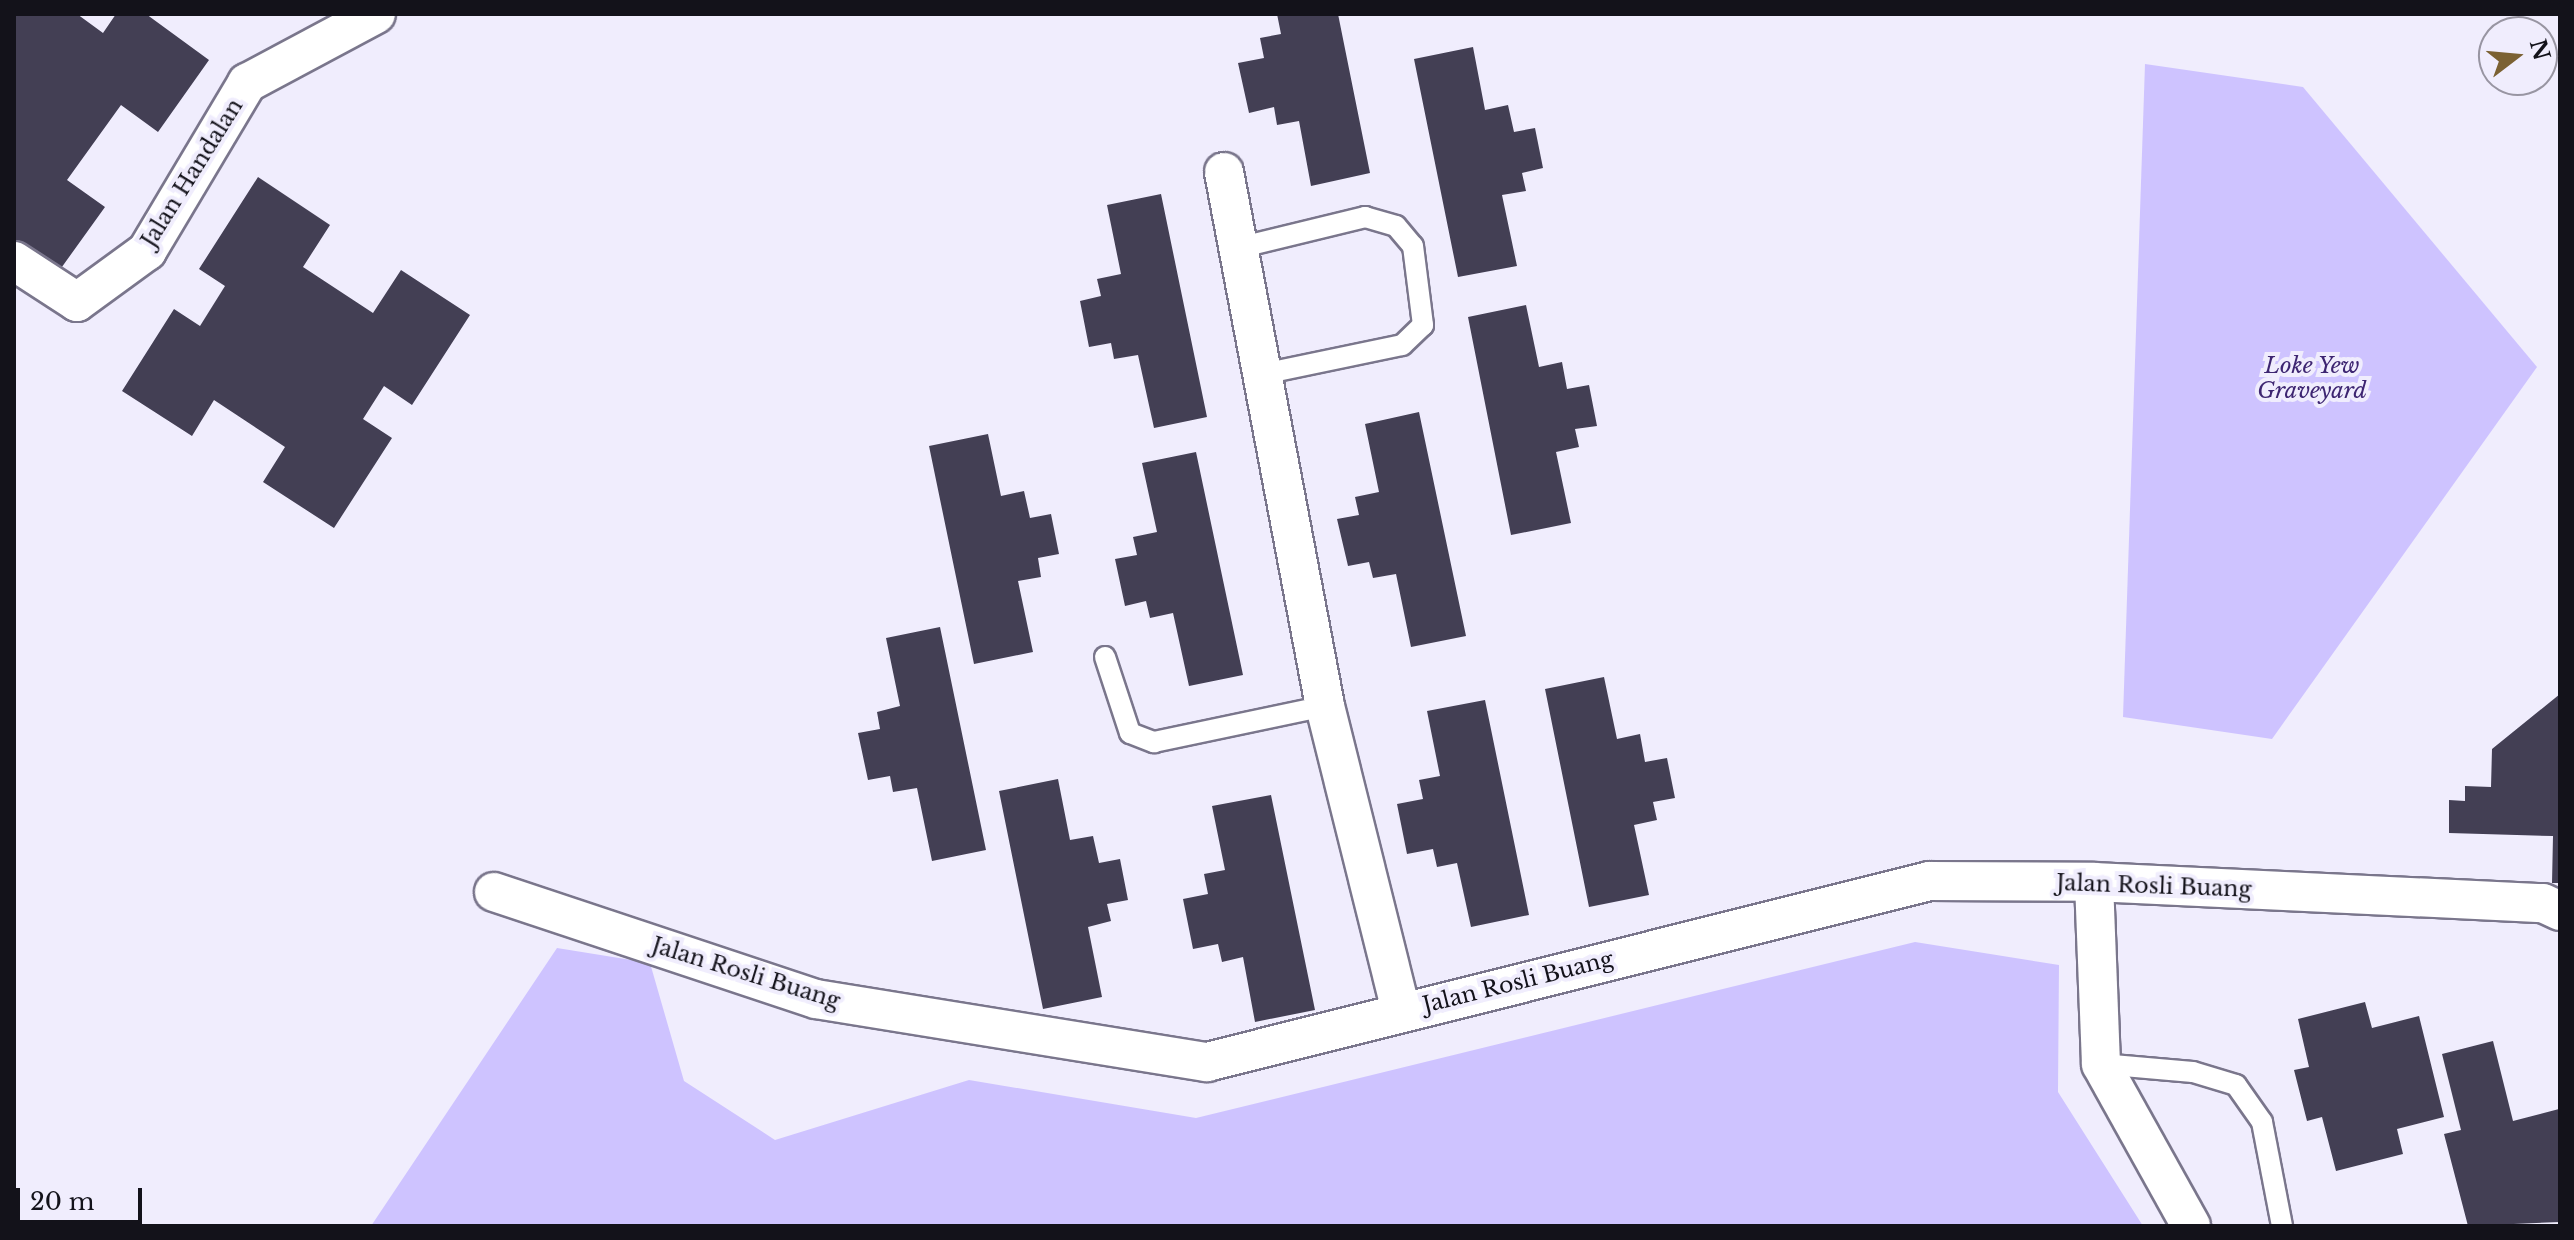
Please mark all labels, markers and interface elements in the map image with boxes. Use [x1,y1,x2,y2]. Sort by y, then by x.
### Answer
north arrow [2478,16,2558,96]
text: N [2524,36,2555,63]
street label: Jalan Handalan [136,94,248,252]
park label: Loke Yew Graveyard [2257,352,2367,404]
street label: Jalan Rosli Buang [2056,869,2252,903]
street label: Jalan Rosli Buang [649,932,843,1014]
street label: Jalan Rosli Buang [1420,946,1616,1018]
scale bar [20,1172,146,1222]
text: 20 m [30,1187,95,1216]

